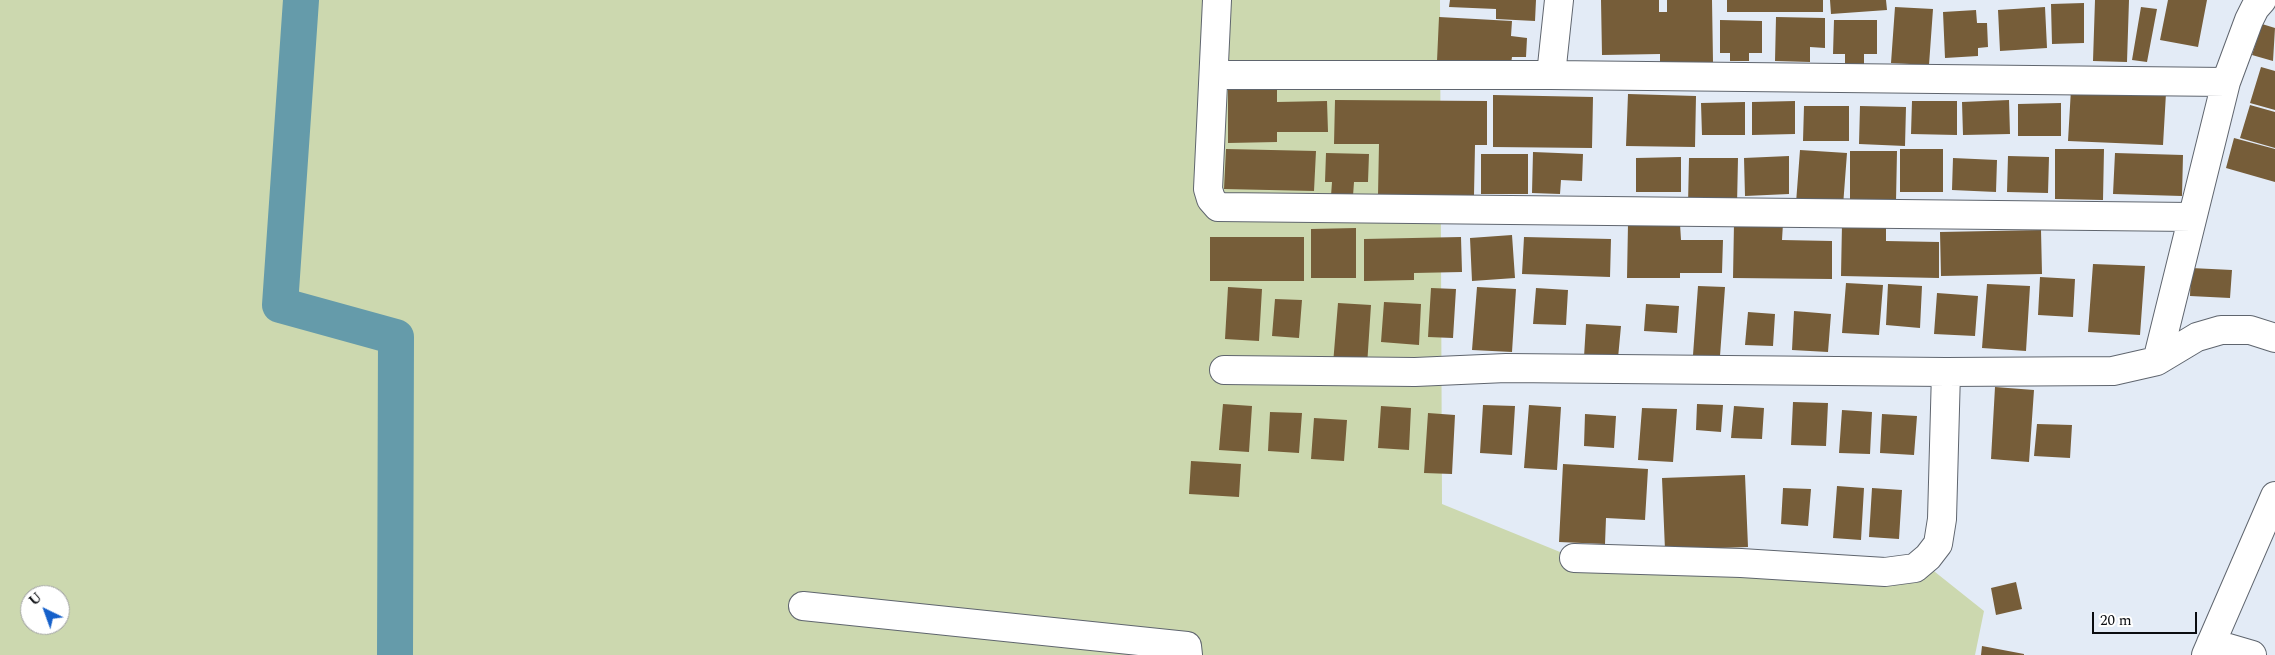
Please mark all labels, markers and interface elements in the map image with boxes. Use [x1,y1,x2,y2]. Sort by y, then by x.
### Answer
north arrow [20,585,70,635]
text: U [24,588,47,611]
scale bar [2095,602,2200,634]
text: 20 m [2100,609,2132,632]

